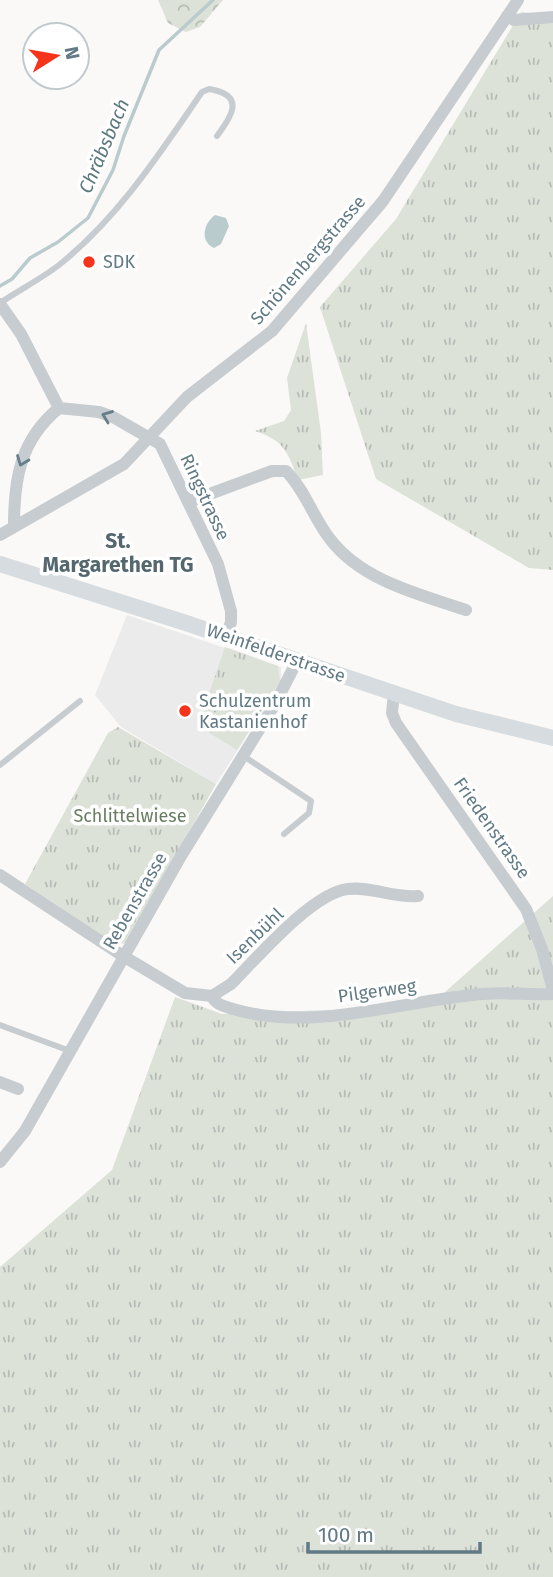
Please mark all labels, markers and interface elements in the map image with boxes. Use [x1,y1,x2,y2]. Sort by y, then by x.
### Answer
north arrow [21,21,91,91]
text: N [60,44,85,61]
water label: Chräbsbach [74,95,134,197]
street label: Schönenbergstrasse [246,191,370,329]
place label: SDK [103,251,135,273]
marker: SDK [81,254,97,270]
one-way arrow [101,410,114,424]
street label: Ringstrasse [175,450,235,544]
one-way arrow [16,455,30,467]
district label: St. Margarethen TG [42,528,194,578]
street label: Weinfelderstrasse [204,619,348,687]
place label: Schulzentrum Kastanienhof [199,690,311,733]
marker: Schulzentrum Kastanienhof [177,703,193,719]
street label: Friedenstrasse [449,773,535,883]
park label: Schlittelwiese [73,805,187,827]
street label: Rebenstrasse [98,848,172,954]
street label: Isenbühl [222,903,288,969]
street label: Pilgerweg [336,975,418,1007]
scale bar [308,1510,480,1554]
text: 100 m [318,1522,374,1548]

